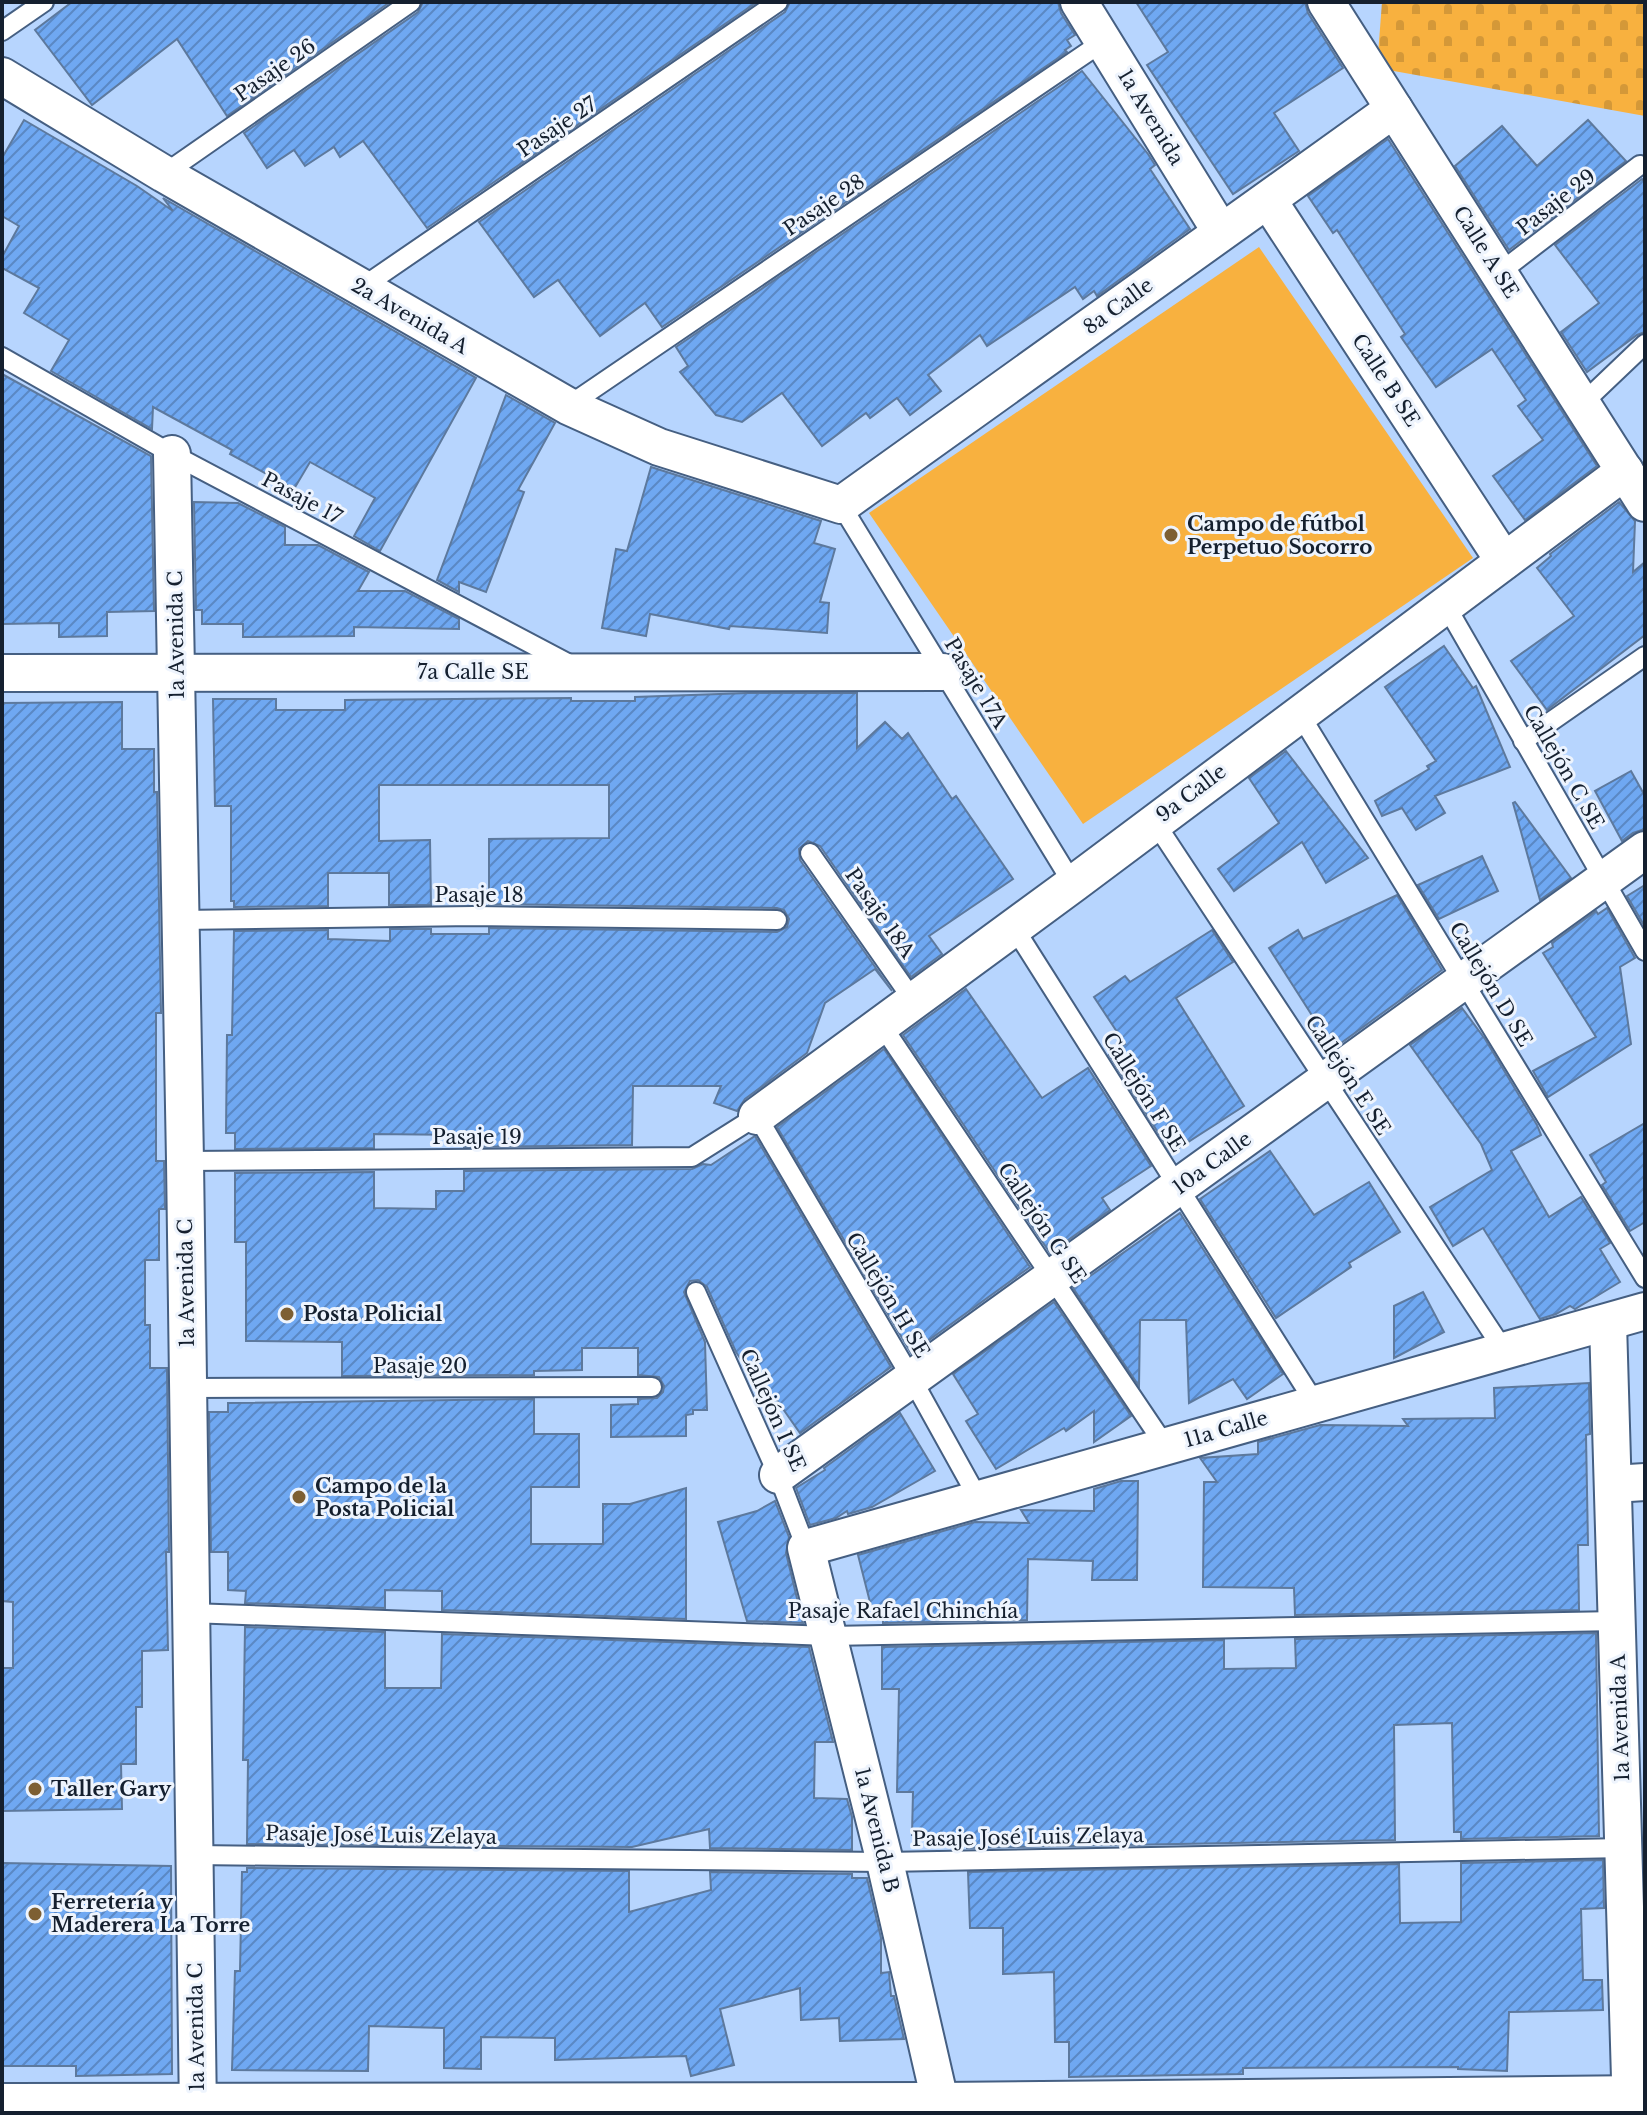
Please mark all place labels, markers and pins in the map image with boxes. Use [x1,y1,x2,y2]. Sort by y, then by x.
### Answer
place label: Campo de fútbol Perpetuo Socorro [1187,512,1372,559]
marker: Campo de fútbol Perpetuo Socorro [1162,526,1180,544]
place label: Posta Policial [303,1302,442,1326]
marker: Posta Policial [278,1305,296,1323]
place label: Campo de la Posta Policial [315,1474,454,1521]
marker: Campo de la Posta Policial [290,1488,308,1506]
place label: Taller Gary [51,1777,172,1801]
marker: Taller Gary [26,1780,44,1798]
place label: Ferretería y Maderera La Torre [51,1890,250,1937]
marker: Ferretería y Maderera La Torre [26,1905,44,1923]

